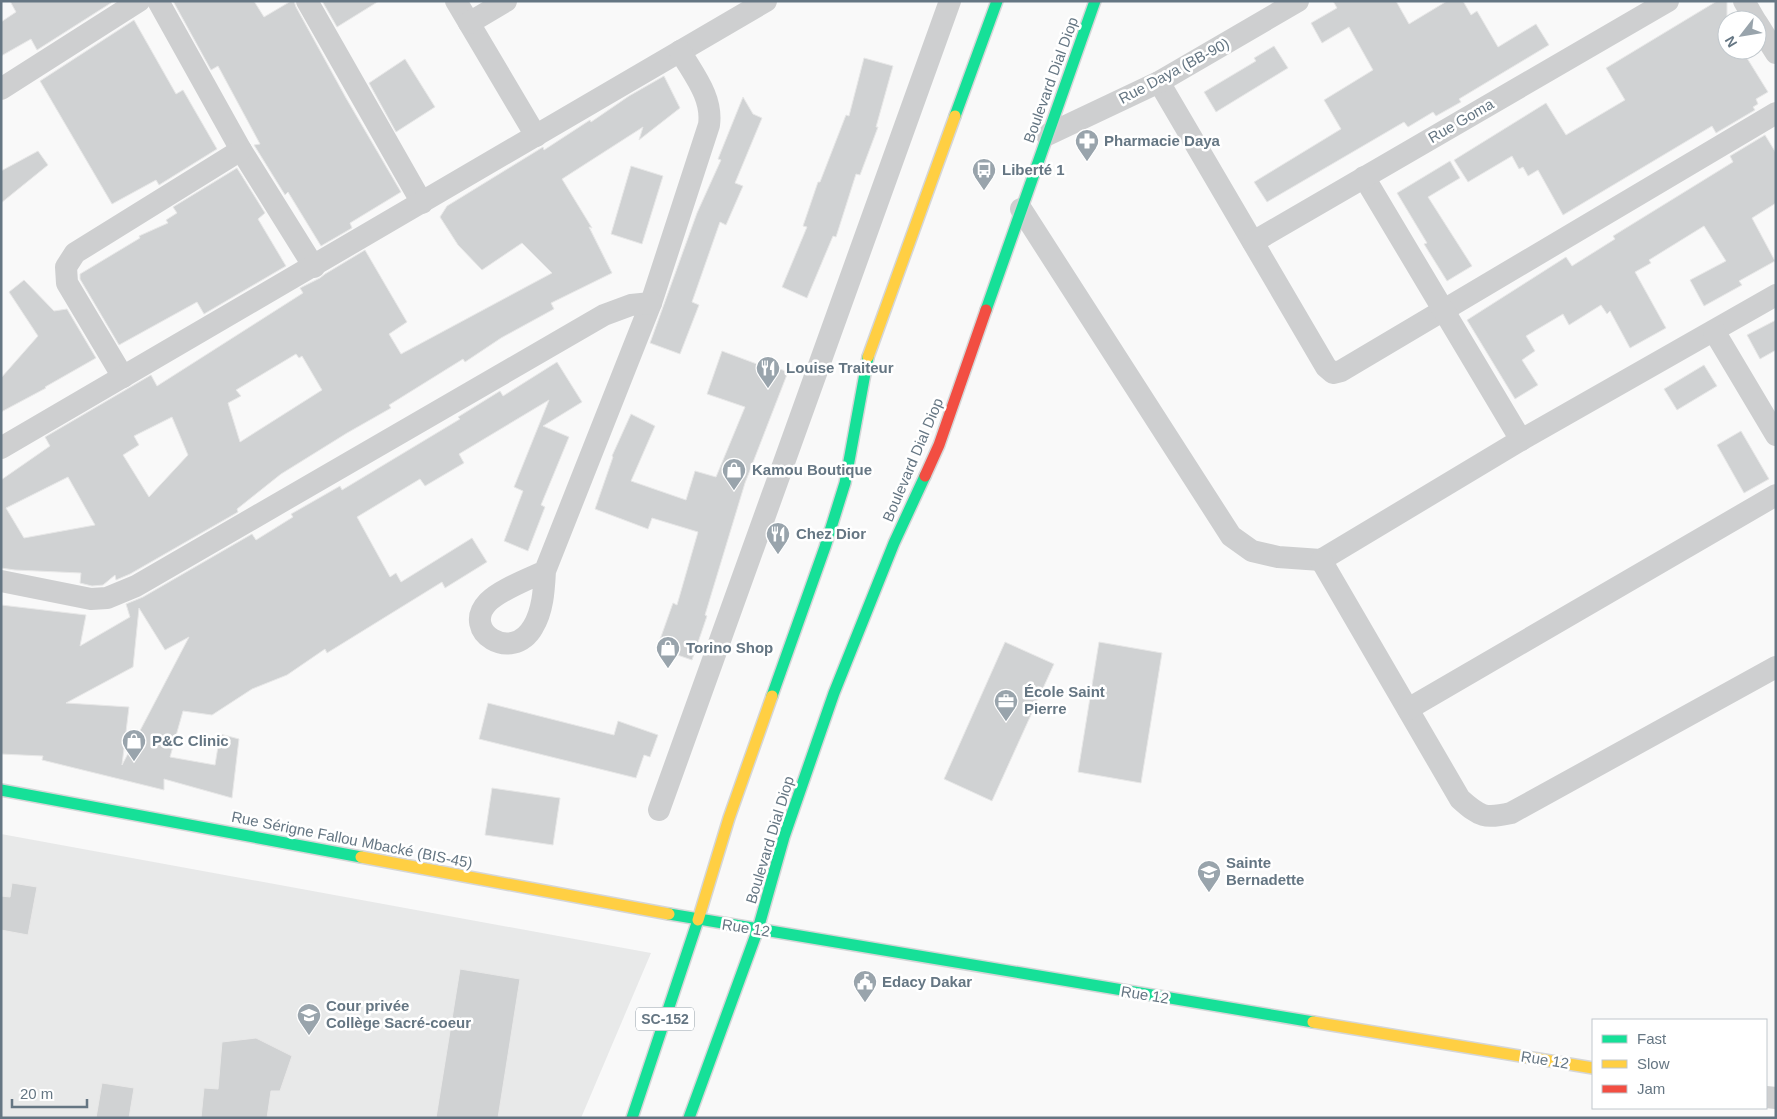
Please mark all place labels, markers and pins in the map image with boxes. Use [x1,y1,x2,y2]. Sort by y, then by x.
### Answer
pharmacy icon: Pharmacie Daya [1074,128,1100,162]
place label: Pharmacie Daya [1104,132,1221,149]
bus stop icon: Liberté 1 [971,157,997,191]
place label: Liberté 1 [1002,161,1065,178]
restaurant icon: Louise Traiteur [755,355,781,389]
place label: Louise Traiteur [786,359,894,376]
shop icon: Kamou Boutique [721,457,747,491]
place label: Kamou Boutique [752,461,872,478]
restaurant icon: Chez Dior [765,521,791,555]
place label: Chez Dior [796,525,866,542]
shop icon: Torino Shop [655,635,681,669]
place label: Torino Shop [686,639,773,656]
place label: École Saint Pierre [1024,683,1105,717]
office icon: École Saint Pierre [993,688,1019,722]
shop icon: P&C Clinic [121,728,147,762]
place label: P&C Clinic [152,732,229,749]
place label: Sainte Bernadette [1226,854,1304,888]
school or university icon: Sainte Bernadette [1196,859,1222,893]
public building icon: Edacy Dakar [852,969,878,1003]
place label: Edacy Dakar [882,973,972,990]
place label: Cour privée Collège Sacré-coeur [326,997,471,1031]
school or university icon: Cour privée Collège Sacré-coeur [296,1002,322,1036]

